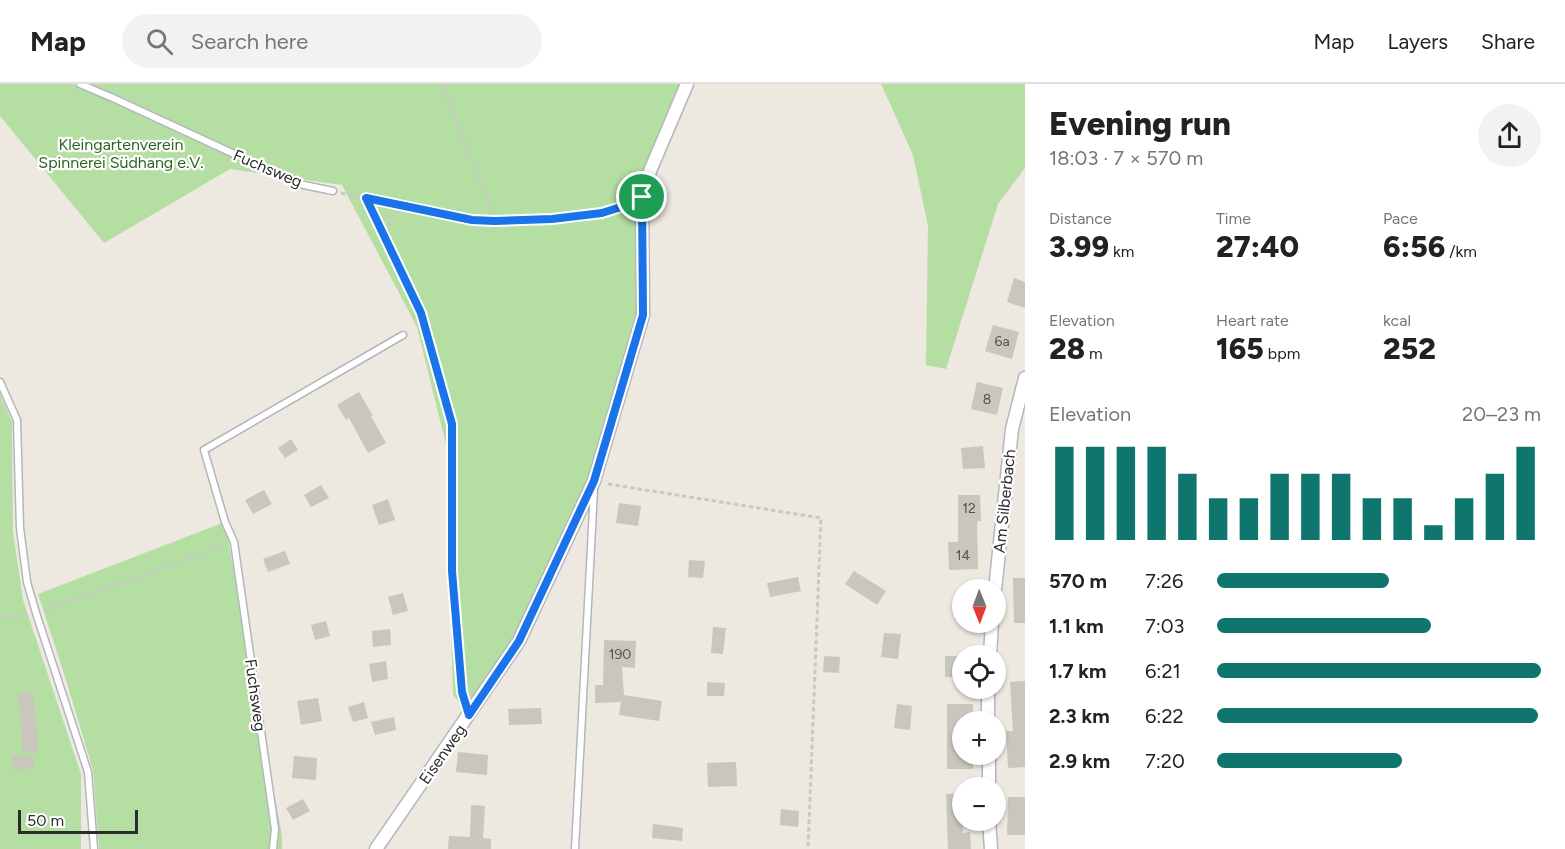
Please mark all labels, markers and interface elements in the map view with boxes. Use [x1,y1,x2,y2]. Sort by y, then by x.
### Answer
search box [122,14,542,68]
text: Map [30,24,86,58]
icon: search [143,25,176,58]
text: Search here [191,28,308,55]
text: Map [1314,29,1354,54]
text: Layers [1387,29,1448,54]
text: Share [1481,29,1535,54]
text: Evening run [1049,104,1231,143]
button: share [1478,104,1541,167]
park label: Kleingartenverein Spinnerei Südhang e.V. [38,135,204,172]
street label: Fuchsweg [231,145,305,191]
text: 18:03 · 7 × 570 m [1049,146,1203,170]
pin [616,171,667,222]
icon: arrive [625,180,658,213]
text: Distance [1049,209,1112,228]
text: Time [1216,209,1251,228]
text: Pace [1383,209,1418,228]
text: 3.99 [1049,228,1109,265]
text: 27:40 [1216,228,1299,265]
text: 6:56 [1383,228,1445,265]
text: km [1109,242,1134,261]
text: /km [1445,242,1477,261]
text: Elevation [1049,311,1115,330]
text: Heart rate [1216,311,1289,330]
text: kcal [1383,311,1411,330]
text: 28 [1049,330,1085,367]
text: 165 [1216,330,1264,367]
text: 252 [1383,330,1436,367]
house number: 6a [994,333,1010,350]
text: m [1085,344,1103,363]
text: bpm [1264,344,1300,363]
house number: 8 [983,391,991,408]
text: Elevation [1049,402,1131,426]
text: 20–23 m [1462,402,1541,426]
street label: Am Silberbach [990,448,1019,554]
house number: 12 [962,500,976,517]
house number: 14 [956,547,971,564]
text: 570 m [1049,569,1107,593]
text: 7:26 [1145,569,1183,593]
north arrow [952,579,1006,633]
map controls [952,579,1006,831]
text: 1.1 km [1049,614,1104,638]
text: 7:03 [1145,614,1185,638]
button: locate [952,645,1006,699]
house number: 190 [609,646,631,663]
street label: Fuchsweg [241,658,270,733]
text: 1.7 km [1049,659,1106,683]
text: 6:21 [1145,659,1181,683]
text: 2.3 km [1049,704,1110,728]
text: 6:22 [1145,704,1184,728]
button: + [952,711,1006,765]
street label: Eisenweg [415,721,470,788]
text: 2.9 km [1049,749,1110,773]
text: 7:20 [1145,749,1185,773]
button: − [952,777,1006,831]
scale bar [18,807,138,834]
text: 50 m [27,811,64,830]

